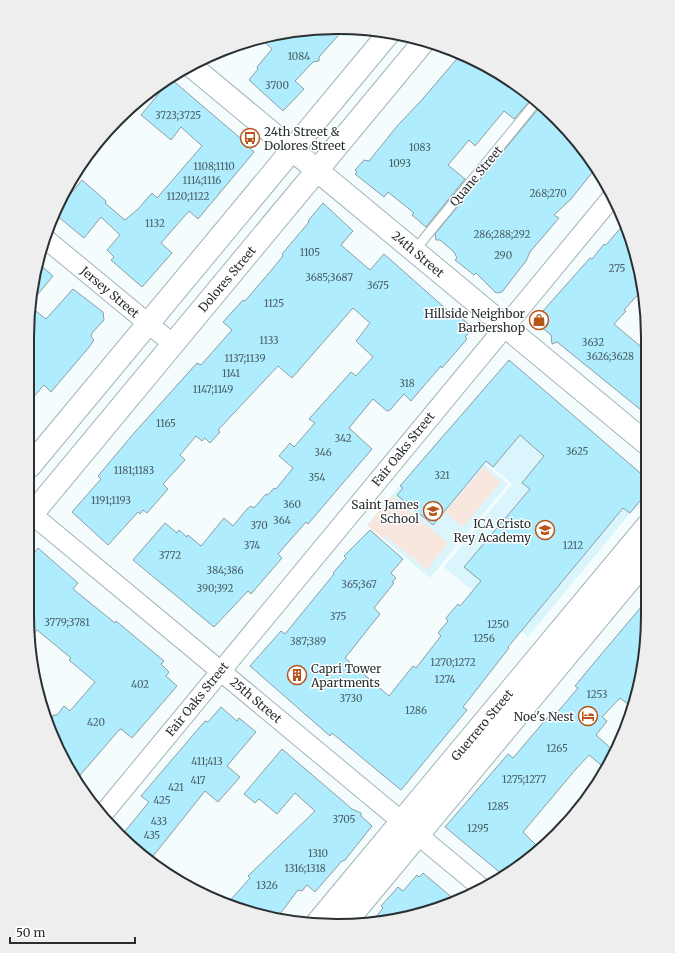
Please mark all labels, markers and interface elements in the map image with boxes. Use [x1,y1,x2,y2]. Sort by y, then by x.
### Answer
house number: 1084 [288,50,310,63]
house number: 3700 [265,79,289,92]
house number: 3723;3725 [155,109,201,122]
place label: 24th Street & Dolores Street [264,124,346,153]
bus stop icon: 24th Street & Dolores Street [239,127,261,149]
house number: 1083 [409,141,431,154]
street label: Quane Street [446,143,506,209]
house number: 1093 [389,157,411,170]
house number: 1108;1110 [193,160,235,173]
house number: 1114;1116 [183,174,221,187]
house number: 268;270 [529,187,567,200]
house number: 1120;1122 [166,190,210,203]
house number: 1132 [145,217,165,230]
street label: 24th Street [389,228,447,280]
house number: 286;288;292 [474,228,531,241]
street label: Dolores Street [195,243,259,315]
house number: 1105 [300,246,320,259]
house number: 290 [494,249,512,262]
street label: Jersey Street [77,262,143,321]
house number: 275 [609,262,626,275]
house number: 3685;3687 [305,271,353,284]
house number: 3675 [367,279,389,292]
house number: 1125 [264,297,284,310]
place label: Hillside Neighbor Barbershop [424,306,526,335]
shop icon: Hillside Neighbor Barbershop [528,309,550,331]
house number: 1133 [259,334,279,347]
house number: 3632 [582,336,604,349]
house number: 3626;3628 [586,350,634,363]
house number: 1137;1139 [224,352,266,365]
house number: 1141 [222,367,241,380]
house number: 318 [399,377,415,390]
house number: 1147;1149 [193,383,233,396]
street label: Fair Oaks Street [368,409,438,489]
house number: 1165 [156,417,176,430]
house number: 342 [334,432,352,445]
house number: 3625 [566,445,588,458]
house number: 346 [314,446,332,459]
house number: 1181;1183 [114,464,154,477]
house number: 321 [434,469,450,482]
house number: 354 [309,471,325,484]
house number: 1191;1193 [91,494,131,507]
place label: Saint James School [351,497,419,526]
house number: 360 [283,498,301,511]
school or university icon: Saint James School [422,500,444,522]
house number: 364 [273,514,291,527]
place label: ICA Cristo Rey Academy [454,516,531,545]
house number: 370 [250,519,268,532]
school or university icon: ICA Cristo Rey Academy [534,519,556,541]
house number: 374 [244,539,260,552]
house number: 1212 [563,539,583,552]
house number: 3772 [159,549,181,562]
house number: 384;386 [207,564,243,577]
house number: 365;367 [341,578,377,591]
house number: 390;392 [196,582,234,595]
house number: 375 [330,610,346,623]
house number: 3779;3781 [44,616,90,629]
house number: 1250 [487,618,509,631]
house number: 1256 [473,632,495,645]
house number: 387;389 [290,635,326,648]
house number: 1270;1272 [430,656,476,669]
street label: Fair Oaks Street [162,659,232,739]
place label: Capri Tower Apartments [310,661,382,690]
building icon: Capri Tower Apartments [286,664,308,686]
house number: 1274 [435,673,456,686]
street label: 25th Street [227,674,285,726]
house number: 402 [131,678,149,691]
street label: Guerrero Street [448,686,516,764]
house number: 1253 [586,688,608,701]
house number: 3730 [340,692,362,705]
house number: 1286 [405,704,427,717]
hotel icon: Noe's Nest [577,705,599,727]
place label: Noe's Nest [514,709,574,724]
house number: 420 [87,716,105,729]
house number: 1265 [546,742,568,755]
house number: 411;413 [191,755,223,768]
house number: 1275;1277 [502,773,546,786]
house number: 417 [190,774,206,787]
house number: 421 [168,781,184,794]
house number: 425 [153,794,171,807]
house number: 1285 [487,800,509,813]
house number: 3705 [333,813,356,826]
house number: 433 [151,815,167,828]
house number: 1295 [467,822,489,835]
house number: 435 [144,829,160,842]
house number: 1310 [308,847,328,860]
house number: 1316;1318 [284,862,326,875]
house number: 1326 [256,879,278,892]
scale bar [10,919,135,945]
text: 50 m [16,925,45,940]

